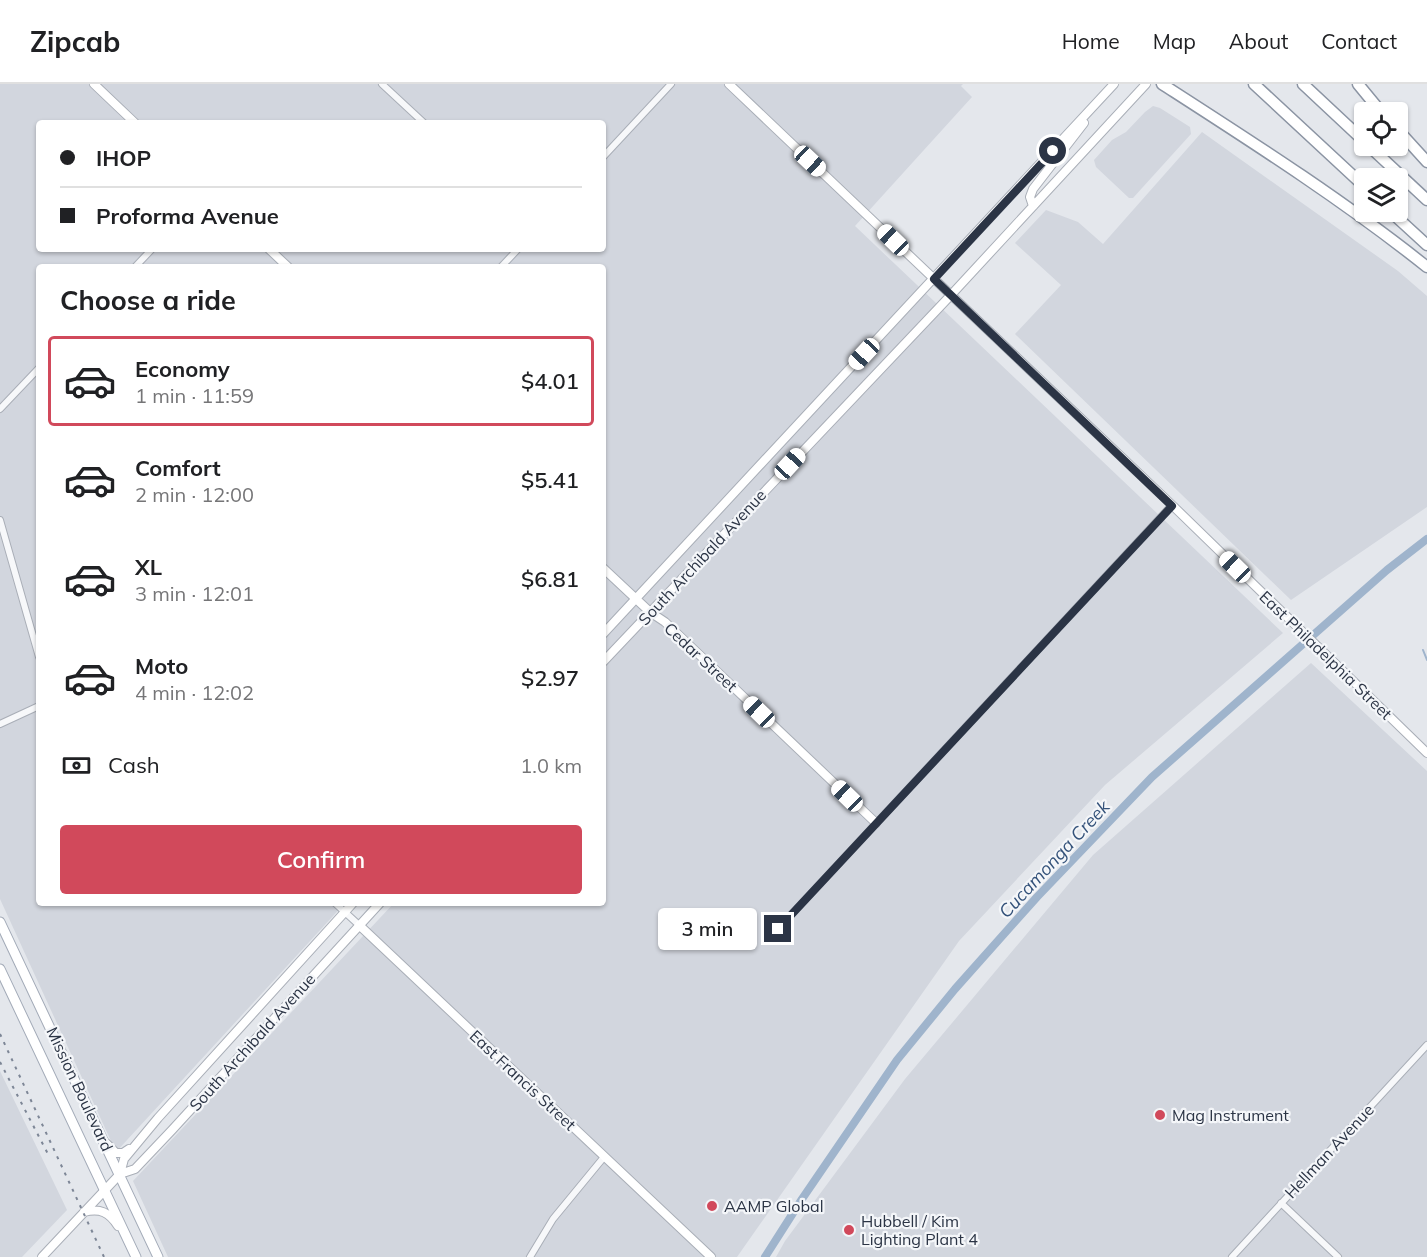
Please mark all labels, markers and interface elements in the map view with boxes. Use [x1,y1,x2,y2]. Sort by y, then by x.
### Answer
text: Zipcab [30,24,120,59]
text: Home [1062,28,1120,54]
text: Map [1153,28,1196,54]
text: About [1229,28,1288,54]
text: Contact [1321,28,1397,54]
map controls [1354,102,1408,222]
button: locate [1354,102,1408,156]
route start [1039,137,1066,164]
car [791,142,829,180]
text: IHOP [96,144,151,172]
button: layers [1354,168,1408,222]
text: Proforma Avenue [96,202,279,230]
car [874,221,912,259]
text: Choose a ride [60,283,236,317]
car [845,335,883,373]
icon: car [63,354,117,408]
text: Economy [135,355,230,383]
text: $4.01 [521,367,579,395]
text: 1 min · 11:59 [135,383,254,408]
car [771,445,809,483]
icon: car [63,453,117,507]
text: Comfort [135,454,221,482]
text: $5.41 [521,466,579,494]
text: 2 min · 12:00 [135,482,254,507]
street label: South Archibald Avenue [634,485,770,629]
car [1216,548,1254,586]
icon: car [63,552,117,606]
text: XL [135,553,162,581]
text: $6.81 [521,565,579,593]
text: 3 min · 12:01 [135,581,254,606]
street label: East Philadelphia Street [1256,587,1397,724]
street label: Cedar Street [660,618,742,696]
icon: car [63,651,117,705]
text: Moto [135,652,188,680]
text: $2.97 [521,664,579,692]
text: 4 min · 12:02 [135,680,254,705]
car [740,693,778,731]
icon: cash [60,749,93,782]
text: Cash [108,751,160,779]
text: 1.0 km [520,753,582,778]
car [828,777,866,815]
water label: Cucamonga Creek [994,795,1115,923]
button: Confirm [60,825,582,894]
callout: 3 min [658,908,757,950]
route end [764,915,791,942]
text: 3 min [682,916,733,941]
street label: South Archibald Avenue [185,969,319,1115]
street label: Mission Boulevard [42,1024,118,1154]
street label: East Francis Street [466,1026,581,1135]
street label: Hellman Avenue [1280,1100,1378,1202]
place label: Mag Instrument [1172,1105,1289,1125]
marker: Mag Instrument [1153,1108,1167,1122]
place label: AAMP Global [724,1196,824,1216]
marker: AAMP Global [705,1199,719,1213]
place label: Hubbell / Kim Lighting Plant 4 [861,1211,978,1249]
marker: Hubbell / Kim Lighting Plant 4 [842,1223,856,1237]

